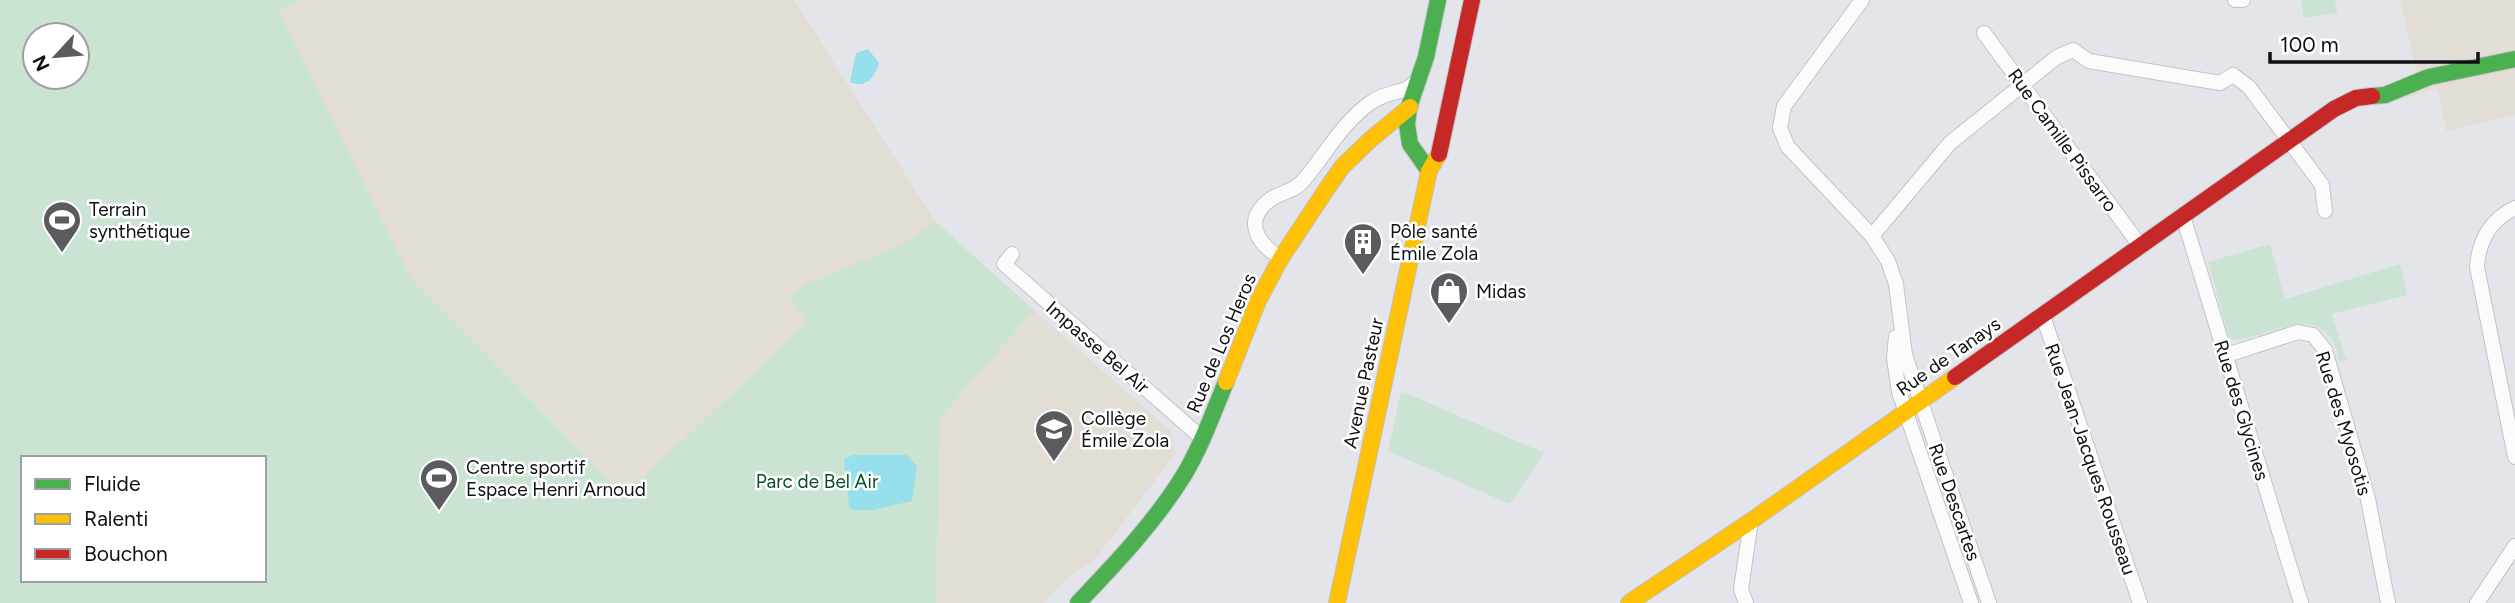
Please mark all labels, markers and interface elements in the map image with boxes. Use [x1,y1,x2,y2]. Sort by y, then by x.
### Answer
north arrow [21,21,91,91]
scale bar [2270,21,2478,65]
text: 100 m [2280,32,2339,57]
text: N [28,52,55,75]
street label: Rue Camille Pissarro [2003,64,2122,216]
place label: Terrain synthétique [89,198,190,243]
sports icon: Terrain synthétique [41,199,83,254]
place label: Pôle santé Émile Zola [1390,220,1478,265]
building icon: Pôle santé Émile Zola [1342,221,1384,276]
street label: Rue de Los Heros [1182,270,1261,416]
shop icon: Midas [1428,270,1470,325]
place label: Midas [1476,280,1526,303]
street label: Impasse Bel Air [1041,296,1155,399]
street label: Rue de Tanays [1892,312,2005,401]
street label: Avenue Pasteur [1338,315,1389,450]
street label: Rue des Glycines [2209,337,2274,483]
street label: Rue Jean-Jacques Rousseau [2040,340,2141,578]
street label: Rue des Myosotis [2311,348,2376,498]
place label: Collège Émile Zola [1081,407,1169,452]
school or university icon: Collège Émile Zola [1033,408,1075,463]
street label: Rue Descartes [1924,440,1985,564]
legend [21,456,266,582]
place label: Centre sportif Espace Henri Arnoud [466,456,646,501]
sports icon: Centre sportif Espace Henri Arnoud [418,457,460,512]
park label: Parc de Bel Air [756,470,879,493]
text: Fluide [84,471,140,496]
text: Ralenti [84,506,148,531]
text: Bouchon [84,541,168,566]

